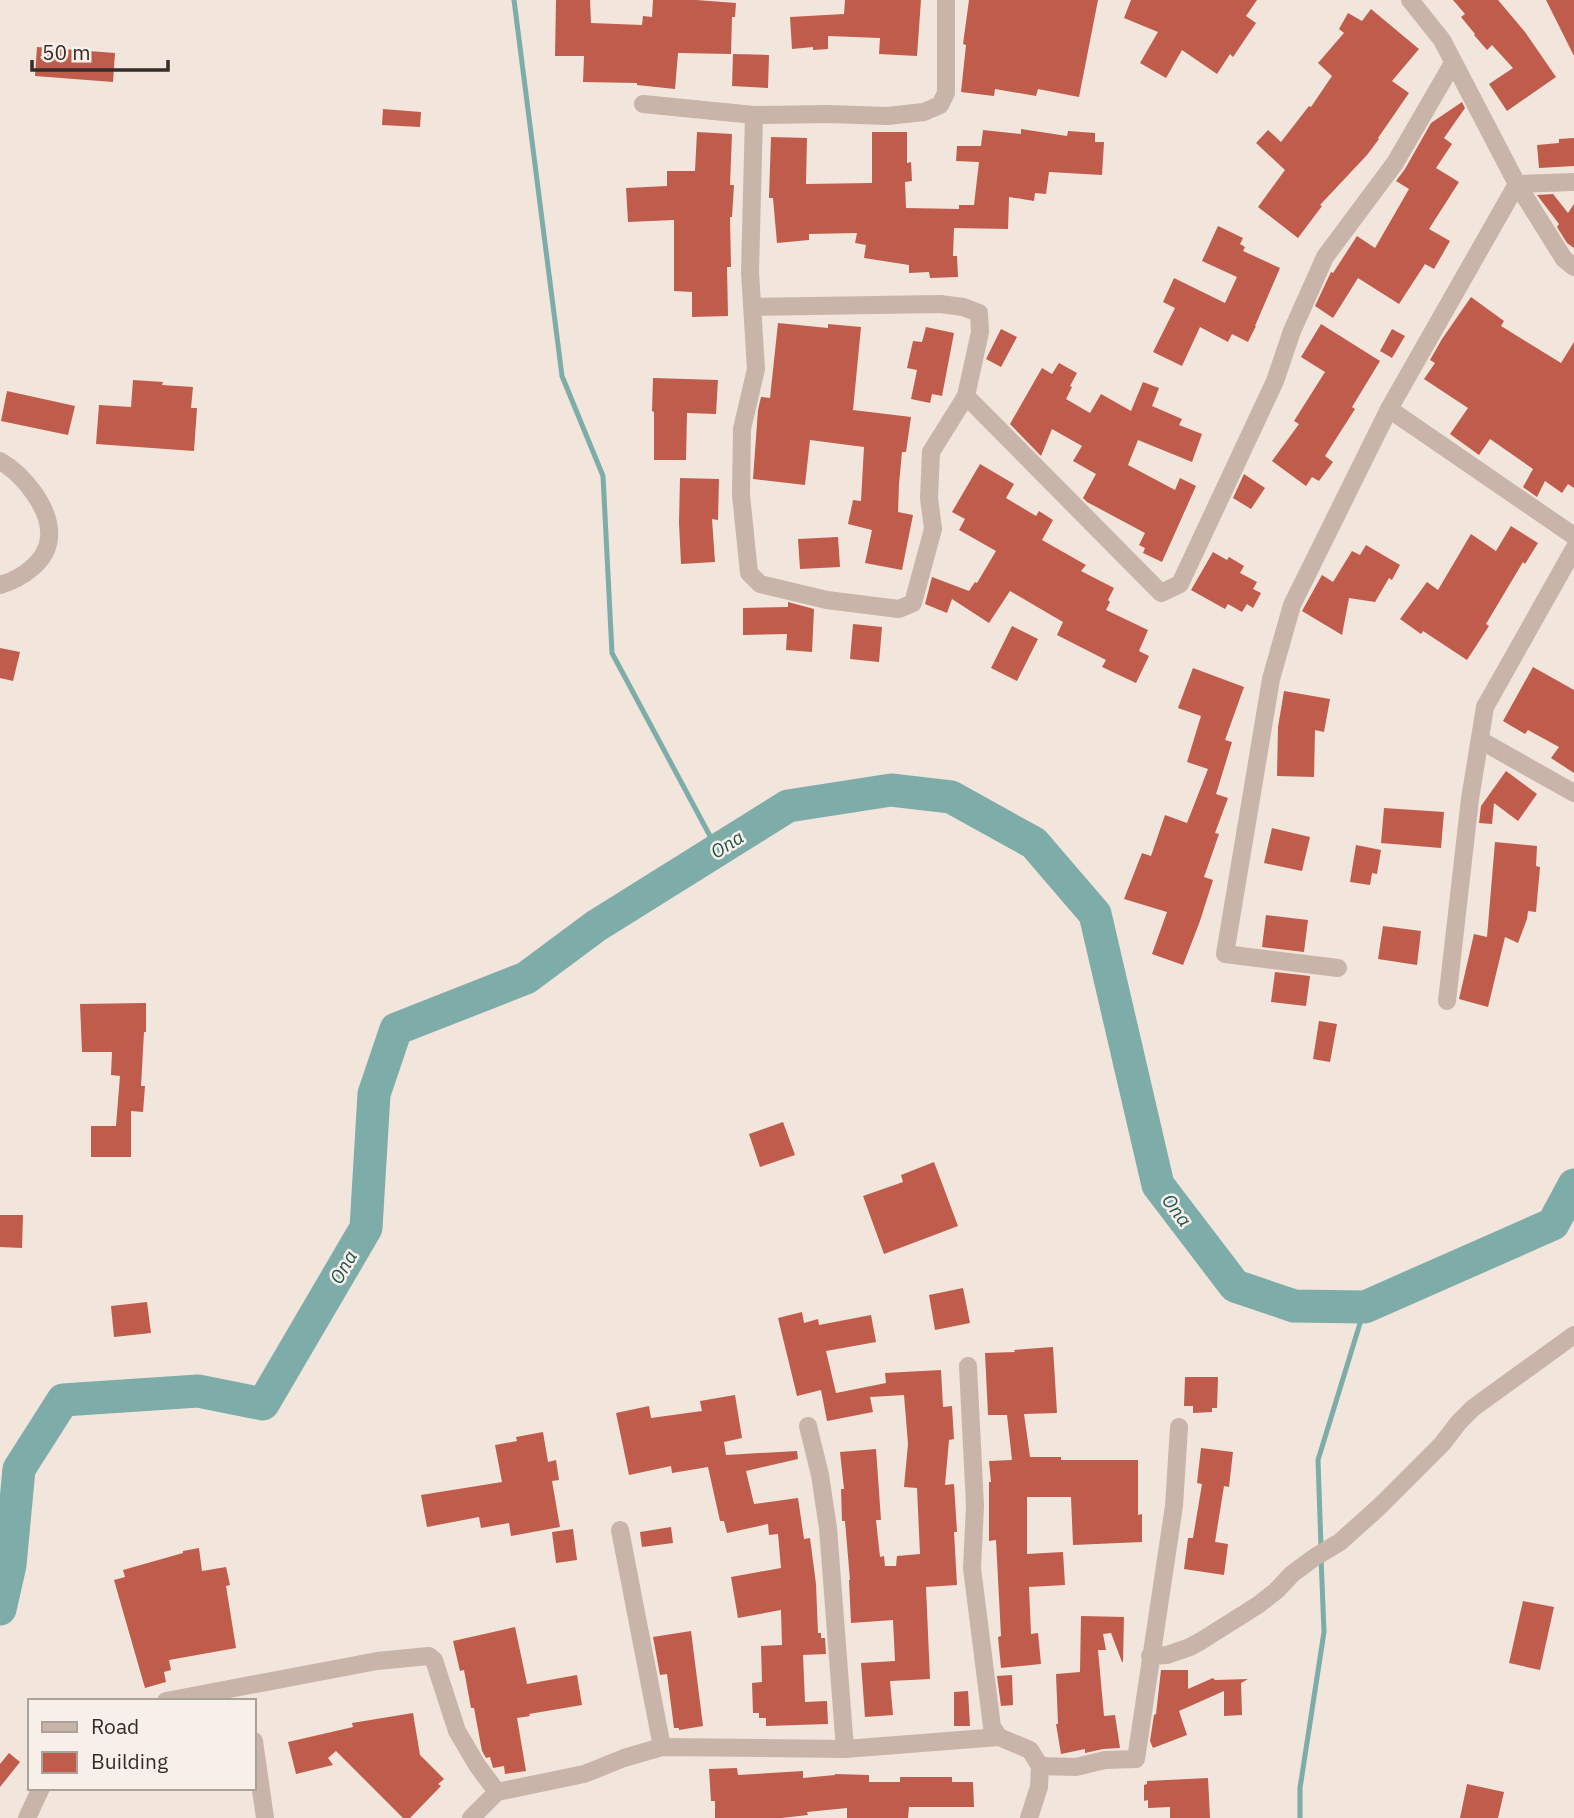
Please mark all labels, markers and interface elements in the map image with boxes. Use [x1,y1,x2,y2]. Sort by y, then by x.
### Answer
scale bar [32,28,168,72]
text: 50 m [42,38,91,66]
water label: Ona [706,825,748,863]
water label: Ona [1157,1189,1197,1231]
water label: Ona [324,1246,362,1288]
legend [28,1699,256,1790]
text: Road [91,1712,139,1740]
text: Building [91,1747,168,1775]

